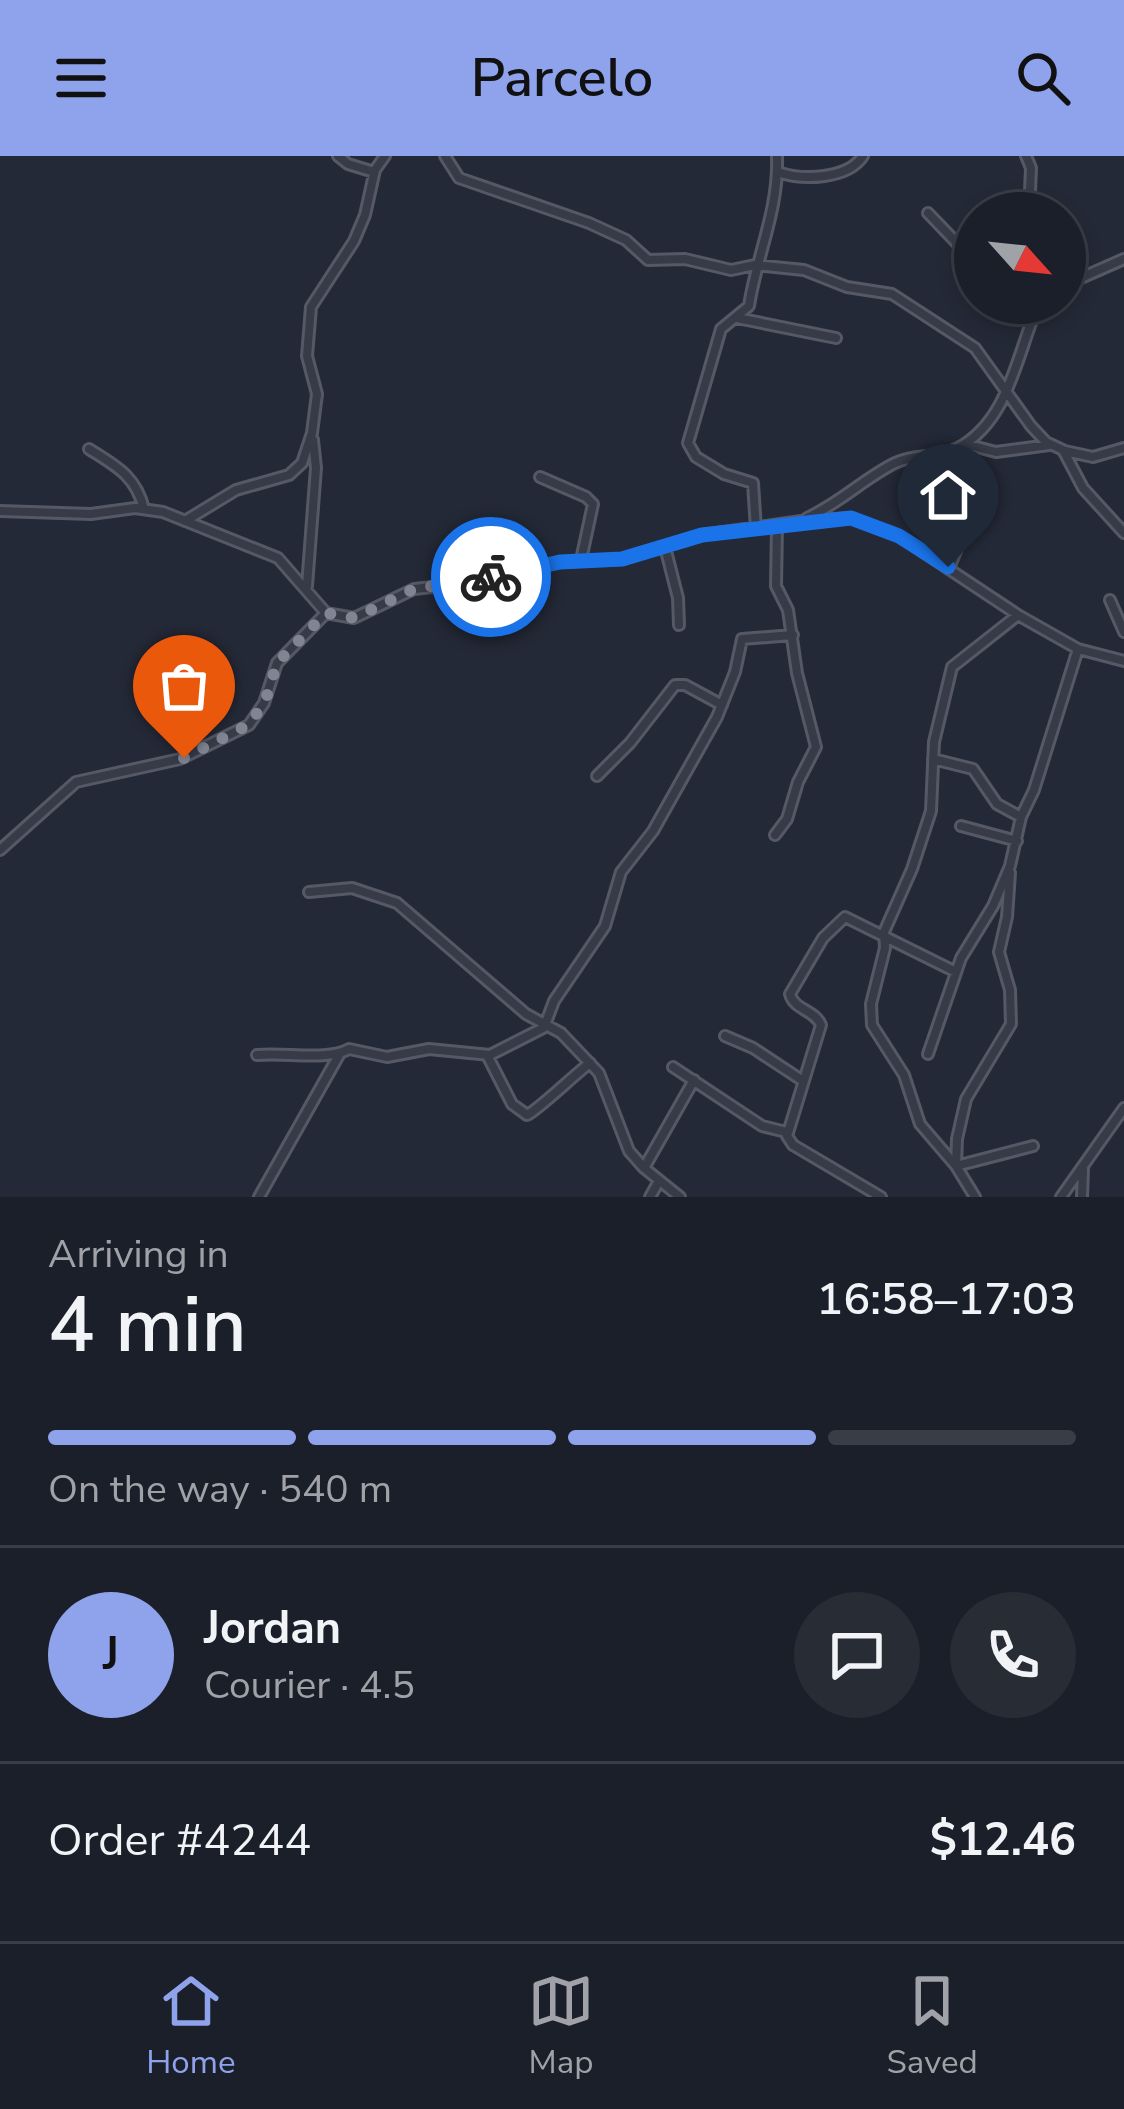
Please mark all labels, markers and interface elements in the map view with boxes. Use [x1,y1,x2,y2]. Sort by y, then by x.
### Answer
text: Parcelo [471,41,653,115]
icon: menu [48,45,114,111]
icon: search [1010,45,1076,111]
north arrow [954,192,1086,324]
map controls [954,192,1086,324]
pin [897,444,999,567]
icon: home [915,462,981,528]
courier [431,517,551,637]
icon: bike [458,544,524,610]
pin [133,635,235,758]
icon: bag [151,653,217,719]
text: Arriving in [48,1228,229,1281]
text: 16:58–17:03 [816,1269,1076,1330]
text: 4 min [48,1272,247,1379]
text: On the way · 540 m [48,1463,392,1516]
button: chat [794,1592,920,1718]
button: phone [950,1592,1076,1718]
text: Jordan [204,1598,341,1659]
text: J [103,1624,119,1685]
text: Courier · 4.5 [204,1659,415,1712]
text: Order #4244 [48,1810,311,1871]
text: $12.46 [930,1810,1076,1871]
tab: Home [146,1968,236,2085]
tab: Map [528,1968,594,2085]
tab: Saved [887,1968,978,2085]

